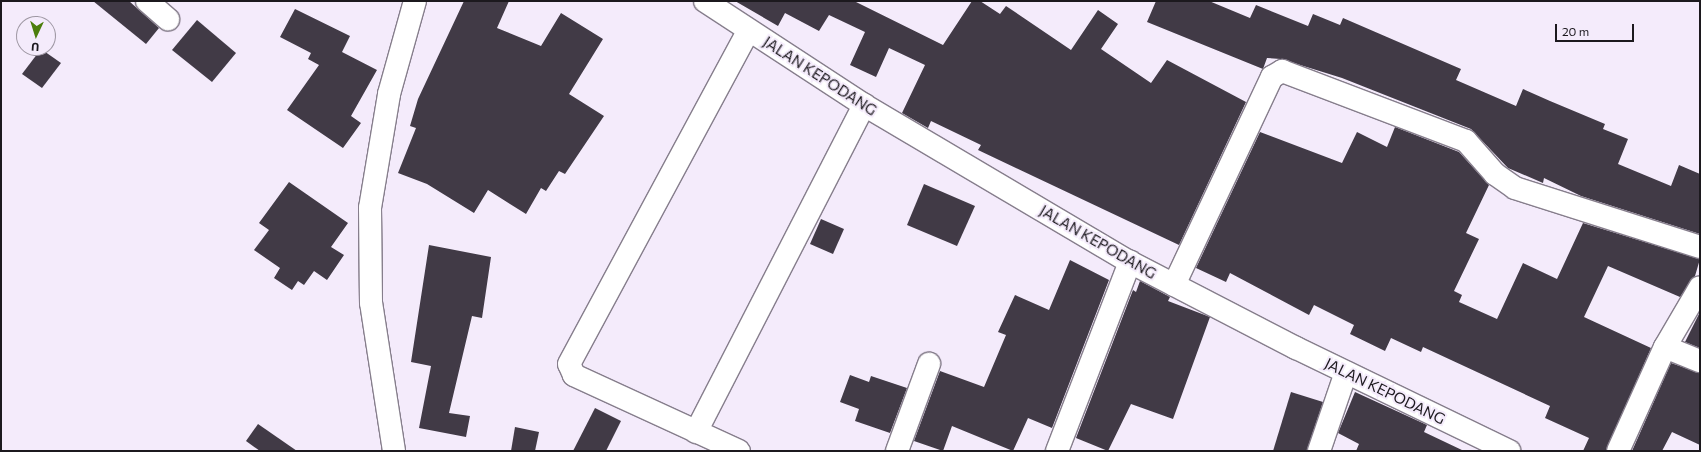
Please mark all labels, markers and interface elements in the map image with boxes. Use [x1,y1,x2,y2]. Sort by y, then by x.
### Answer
north arrow [16,16,56,56]
scale bar [1557,16,1636,42]
text: 20 m [1562,24,1589,38]
street label: JALAN KEPODANG [760,33,880,119]
text: U [31,41,40,54]
street label: JALAN KEPODANG [1036,201,1160,283]
street label: JALAN KEPODANG [1322,354,1448,428]

